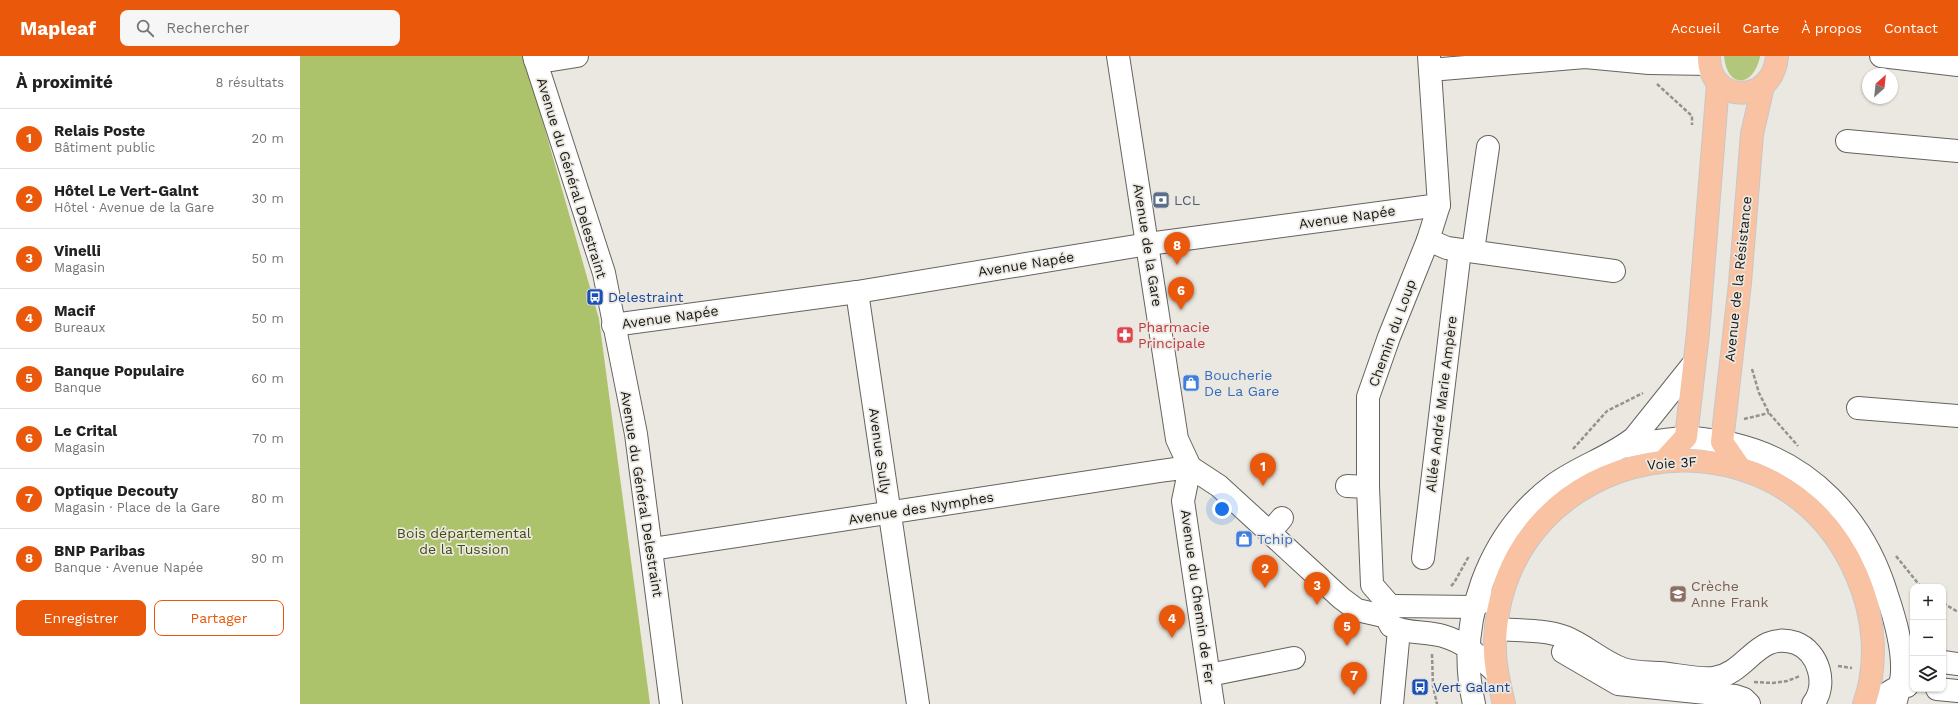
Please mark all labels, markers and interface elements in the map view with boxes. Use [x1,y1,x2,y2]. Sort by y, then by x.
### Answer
search box [120,10,400,46]
text: Mapleaf [20,17,96,40]
icon: search [134,17,156,39]
text: Rechercher [166,19,249,37]
text: Accueil [1671,20,1720,36]
text: Carte [1742,20,1779,36]
text: À propos [1801,20,1862,36]
text: Contact [1884,20,1938,36]
north arrow [1862,68,1898,104]
text: À proximité [16,72,113,92]
text: 8 résultats [216,75,284,90]
street label: Avenue du Général Delestraint [534,76,610,280]
text: Relais Poste [54,122,145,140]
text: 1 [26,131,32,146]
text: 20 m [252,131,284,146]
text: Bâtiment public [54,140,155,155]
text: Hôtel Le Vert-Galnt [54,182,198,200]
street label: Avenue de la Gare [1130,182,1166,308]
bank icon: LCL [1151,190,1171,210]
text: 2 [25,191,33,206]
text: 30 m [252,191,284,206]
place label: LCL [1174,192,1200,208]
street label: Avenue de la Résistance [1721,195,1755,363]
text: Hôtel · Avenue de la Gare [54,200,214,215]
street label: Avenue Napée [1298,202,1396,232]
pin: 8 [1164,232,1190,265]
text: Vinelli [54,242,101,260]
street label: Avenue Napée [977,248,1075,280]
text: 3 [25,251,33,266]
text: 50 m [252,251,284,266]
text: Magasin [54,260,105,275]
pin: 6 [1168,277,1194,310]
street label: Chemin du Loup [1365,277,1419,389]
bus stop icon: Delestraint [585,287,605,307]
place label: Delestraint [608,289,684,305]
text: Macif [54,302,95,320]
street label: Avenue Napée [621,302,719,332]
text: 4 [25,311,33,326]
text: 50 m [252,311,284,326]
street label: Allée André Marie Ampère [1422,315,1460,493]
place label: Pharmacie Principale [1138,319,1210,351]
text: Bureaux [54,320,105,335]
pharmacy icon: Pharmacie Principale [1115,325,1135,345]
text: Banque Populaire [54,362,184,380]
place label: Boucherie De La Gare [1204,367,1279,399]
text: 5 [25,371,33,386]
text: 60 m [251,371,284,386]
shop icon: Boucherie De La Gare [1181,373,1201,393]
text: Banque [54,380,102,395]
street label: Avenue du Général Delestraint [618,390,666,599]
street label: Avenue Sully [866,407,894,496]
text: Le Crital [54,422,117,440]
text: 6 [25,431,33,446]
text: 70 m [252,431,284,446]
text: Magasin [54,440,105,455]
pin: 1 [1250,453,1276,486]
street label: Voie 3F [1646,453,1698,473]
text: Optique Decouty [54,482,178,500]
street label: Avenue des Nymphes [847,489,995,527]
text: 7 [25,491,33,506]
text: 80 m [251,491,284,506]
your location [1212,499,1232,519]
text: Magasin · Place de la Gare [54,500,220,515]
street label: Avenue du Chemin de Fer [1178,508,1218,686]
park label: Bois départemental de la Tussion [397,525,532,557]
shop icon: Tchip [1234,529,1254,549]
place label: Tchip [1257,531,1293,547]
text: BNP Paribas [54,542,145,560]
text: 8 [25,551,33,566]
text: 90 m [251,551,284,566]
pin: 2 [1252,555,1278,588]
text: Banque · Avenue Napée [54,560,203,575]
pin: 3 [1304,572,1330,605]
place label: Crèche Anne Frank [1691,578,1768,610]
school or university icon: Crèche Anne Frank [1668,584,1688,604]
map controls [1910,584,1946,692]
button: + [1910,584,1946,620]
button: Enregistrer [16,600,146,636]
button: Partager [154,600,284,636]
pin: 4 [1159,605,1185,638]
pin: 5 [1334,613,1360,646]
button: − [1910,620,1946,656]
button: layers [1910,656,1946,692]
pin: 7 [1341,662,1367,695]
bus stop icon: Vert Galant [1410,677,1430,697]
place label: Vert Galant [1433,679,1510,695]

